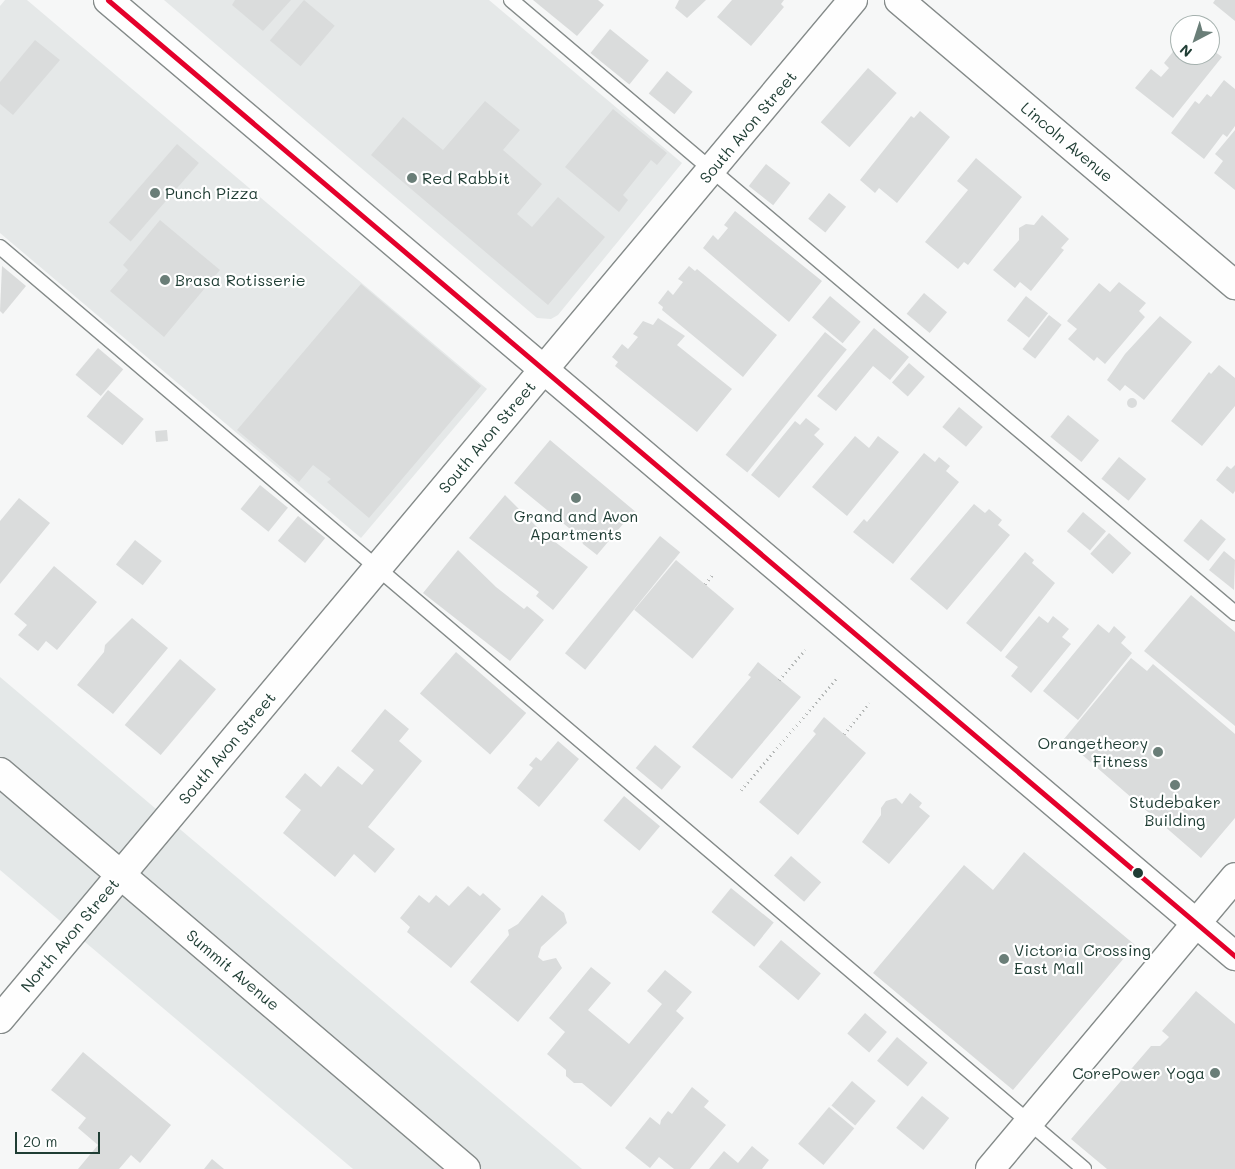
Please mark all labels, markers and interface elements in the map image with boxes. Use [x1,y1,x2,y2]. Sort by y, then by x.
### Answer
north arrow [1170,15,1220,65]
text: N [1176,40,1196,62]
street label: South Avon Street [695,67,801,187]
street label: Lincoln Avenue [1017,98,1117,186]
place label: Red Rabbit [422,168,510,188]
marker: Red Rabbit [406,172,418,184]
place label: Punch Pizza [165,183,258,203]
marker: Punch Pizza [149,187,161,199]
place label: Brasa Rotisserie [175,270,306,290]
marker: Brasa Rotisserie [159,274,171,286]
street label: South Avon Street [434,377,540,497]
marker: Grand and Avon Apartments [570,492,582,504]
place label: Grand and Avon Apartments [514,506,638,544]
street label: South Avon Street [174,688,280,808]
place label: Orangetheory Fitness [1037,733,1148,771]
marker: Orangetheory Fitness [1152,746,1164,758]
marker: Studebaker Building [1169,779,1181,791]
place label: Studebaker Building [1129,792,1221,830]
unlabelled marker [1133,868,1143,878]
street label: North Avon Street [17,874,123,996]
street label: Summit Avenue [183,925,283,1015]
place label: Victoria Crossing East Mall [1014,940,1151,978]
marker: Victoria Crossing East Mall [998,953,1010,965]
place label: CorePower Yoga [1072,1063,1205,1083]
marker: CorePower Yoga [1209,1067,1221,1079]
scale bar [18,1122,102,1154]
text: 20 m [23,1131,57,1151]

